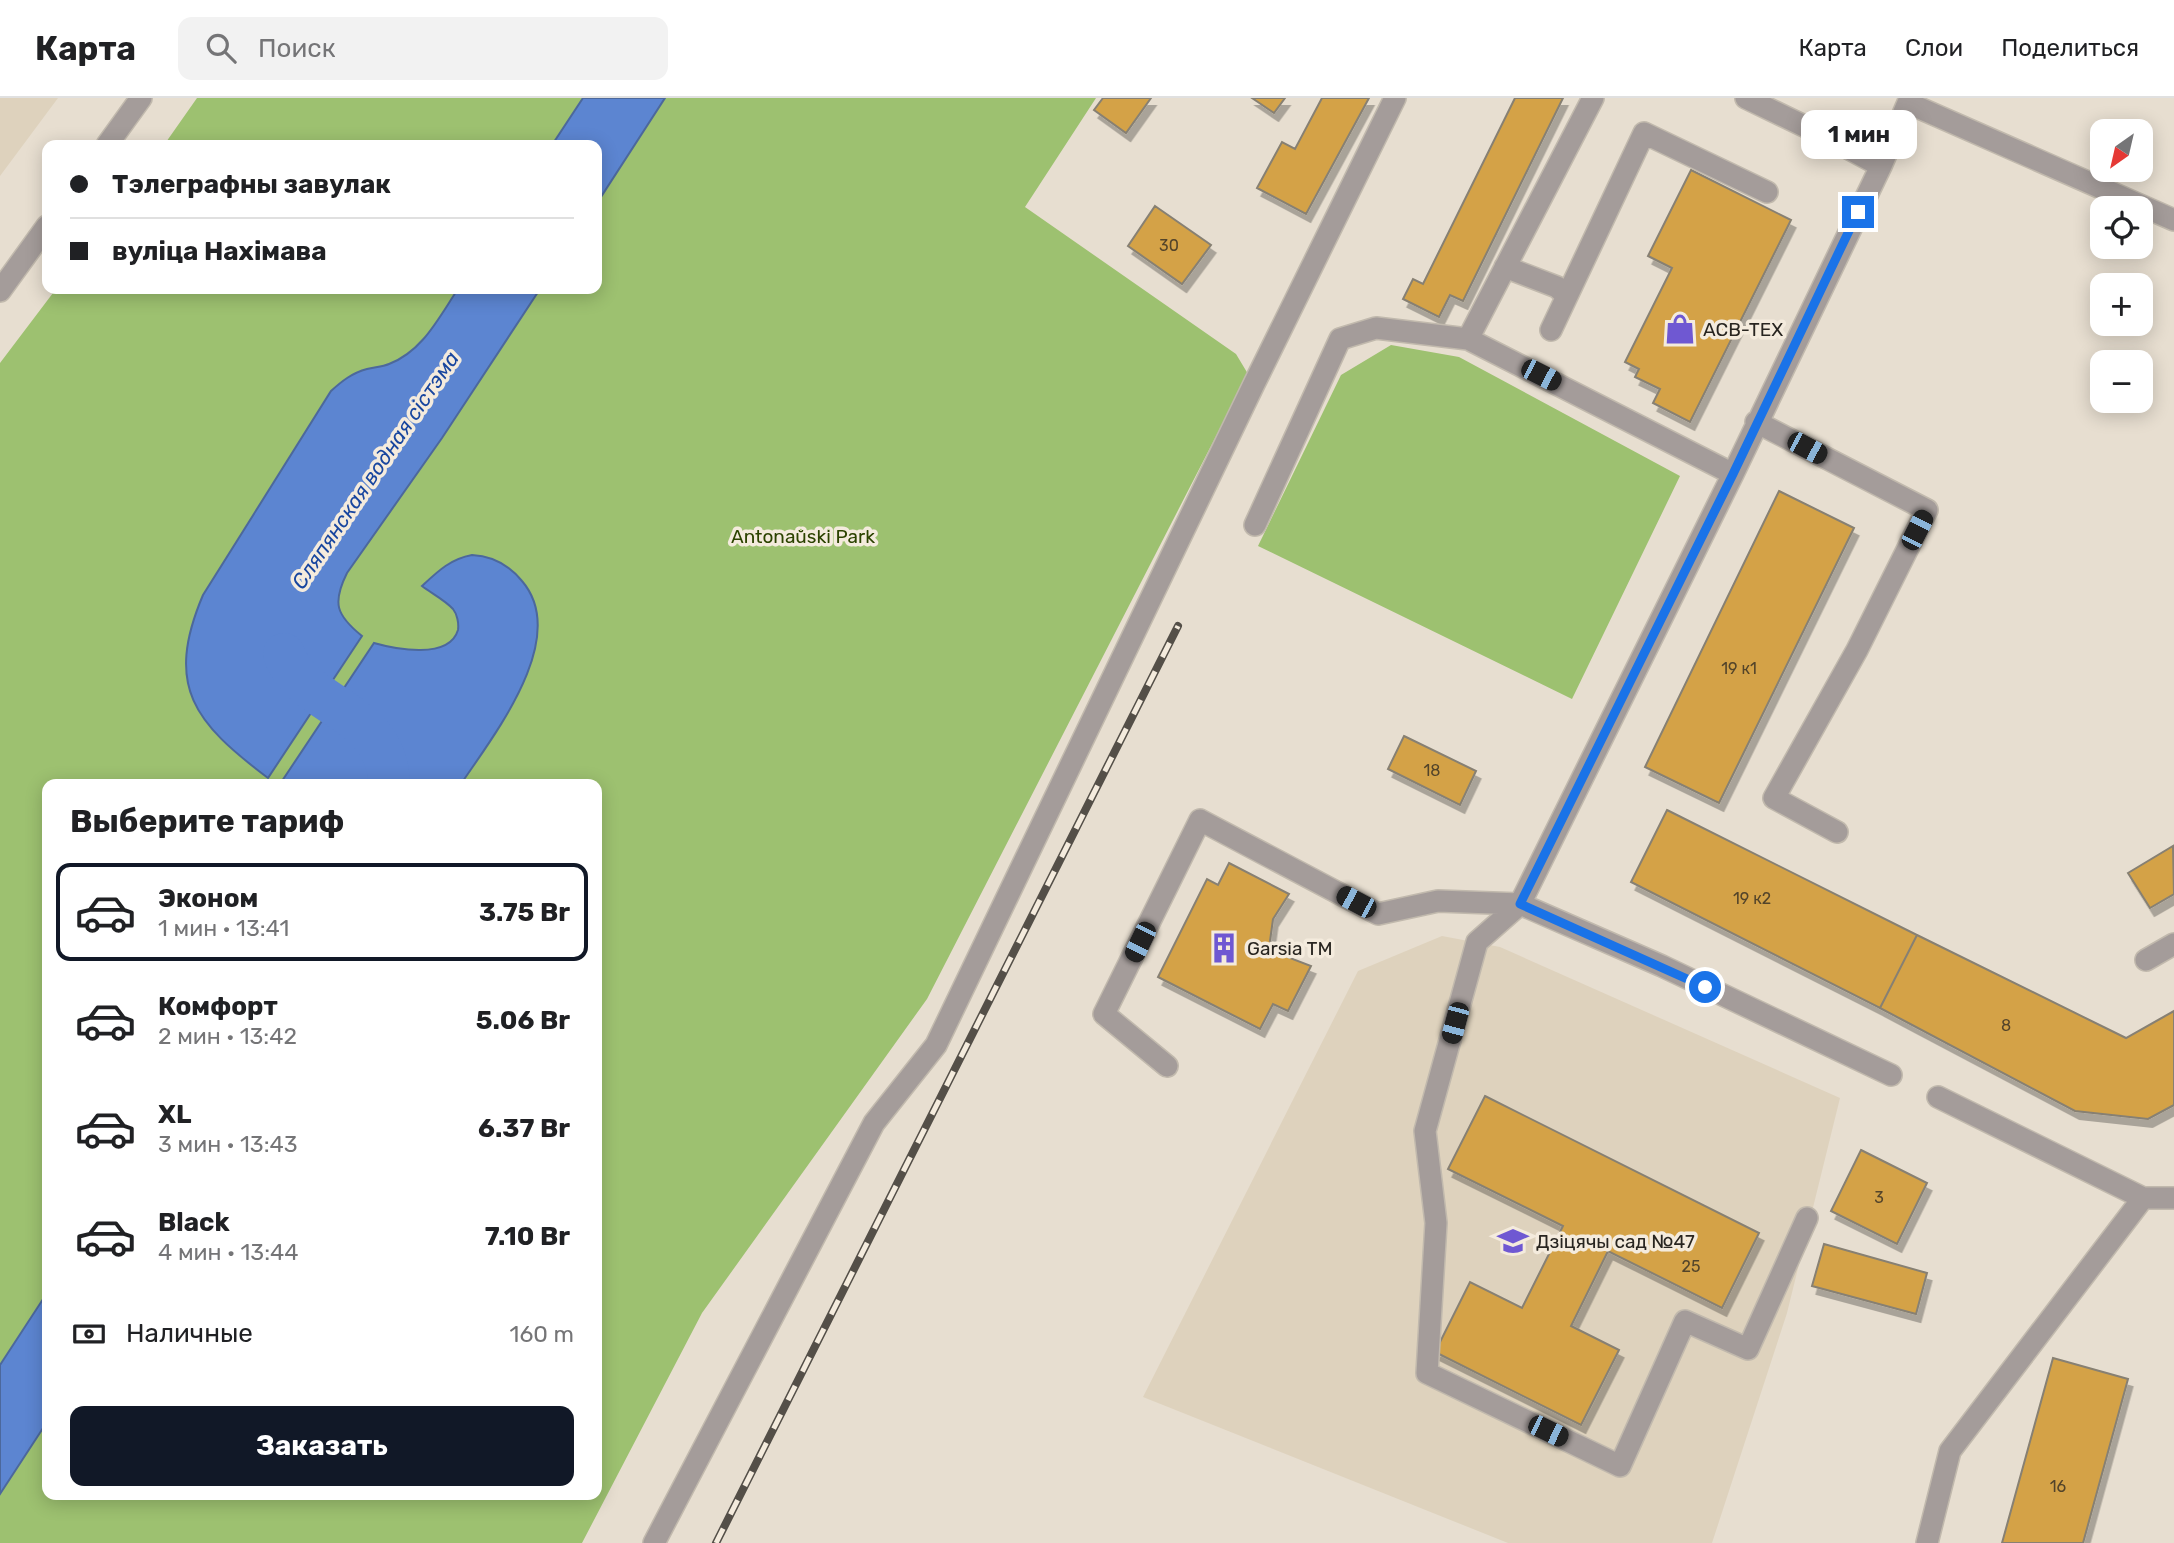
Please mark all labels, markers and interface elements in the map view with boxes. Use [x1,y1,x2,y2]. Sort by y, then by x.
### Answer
search box [178,17,668,80]
text: Карта [35,29,136,68]
icon: search [202,29,240,67]
text: Поиск [258,33,336,64]
text: Карта [1798,34,1867,62]
text: Слои [1905,34,1963,62]
text: Поделиться [2001,34,2139,62]
callout: 1 мин [1800,110,1916,159]
north arrow [2090,119,2152,182]
map controls [2090,119,2153,413]
text: 1 мин [1828,120,1890,148]
text: Тэлеграфны завулак [112,169,391,200]
route end [1842,196,1874,228]
button: locate [2090,196,2153,259]
text: вуліца Нахімава [112,236,327,267]
house number: 30 [1159,236,1179,255]
button: + [2090,273,2153,336]
shop icon: ACB-TEX [1663,312,1697,346]
place label: ACB-TEX [1703,318,1783,341]
water label: Сляпянская водная сістэма [286,347,464,593]
button: − [2090,350,2153,413]
car [1518,356,1565,394]
car [1784,429,1831,467]
car [1899,507,1936,553]
park label: Antonaŭski Park [731,525,875,548]
house number: 19 к1 [1721,659,1757,678]
house number: 18 [1423,761,1441,780]
text: Выберите тариф [70,802,344,840]
icon: car [74,881,137,944]
text: Эконом [158,883,258,914]
car [1333,883,1380,921]
house number: 19 к2 [1733,889,1771,908]
text: 3.75 Br [479,897,570,928]
text: 1 мин · 13:41 [158,914,289,942]
car [1122,919,1159,965]
building icon: Garsia TM [1207,931,1241,965]
place label: Garsia TM [1247,937,1333,960]
route start [1689,971,1721,1003]
icon: car [74,989,137,1052]
text: Комфорт [158,991,278,1022]
car [1440,1000,1471,1046]
text: 5.06 Br [476,1005,570,1036]
house number: 8 [2001,1016,2011,1035]
text: 2 мин · 13:42 [158,1022,297,1050]
icon: car [74,1097,137,1160]
text: XL [158,1099,191,1130]
text: 6.37 Br [478,1113,570,1144]
text: 3 мин · 13:43 [158,1130,298,1158]
house number: 3 [1874,1188,1884,1207]
icon: car [74,1205,137,1268]
text: Black [158,1207,230,1238]
text: 7.10 Br [485,1221,570,1252]
school or university icon: Дзіцячы сад №47 [1496,1224,1530,1258]
place label: Дзіцячы сад №47 [1536,1230,1695,1253]
text: 4 мин · 13:44 [158,1238,299,1266]
house number: 25 [1682,1257,1700,1276]
icon: cash [70,1315,108,1353]
text: Наличные [126,1318,253,1349]
text: 160 m [510,1320,574,1348]
button: Заказать [70,1406,574,1486]
car [1525,1412,1572,1450]
house number: 16 [2050,1477,2067,1496]

